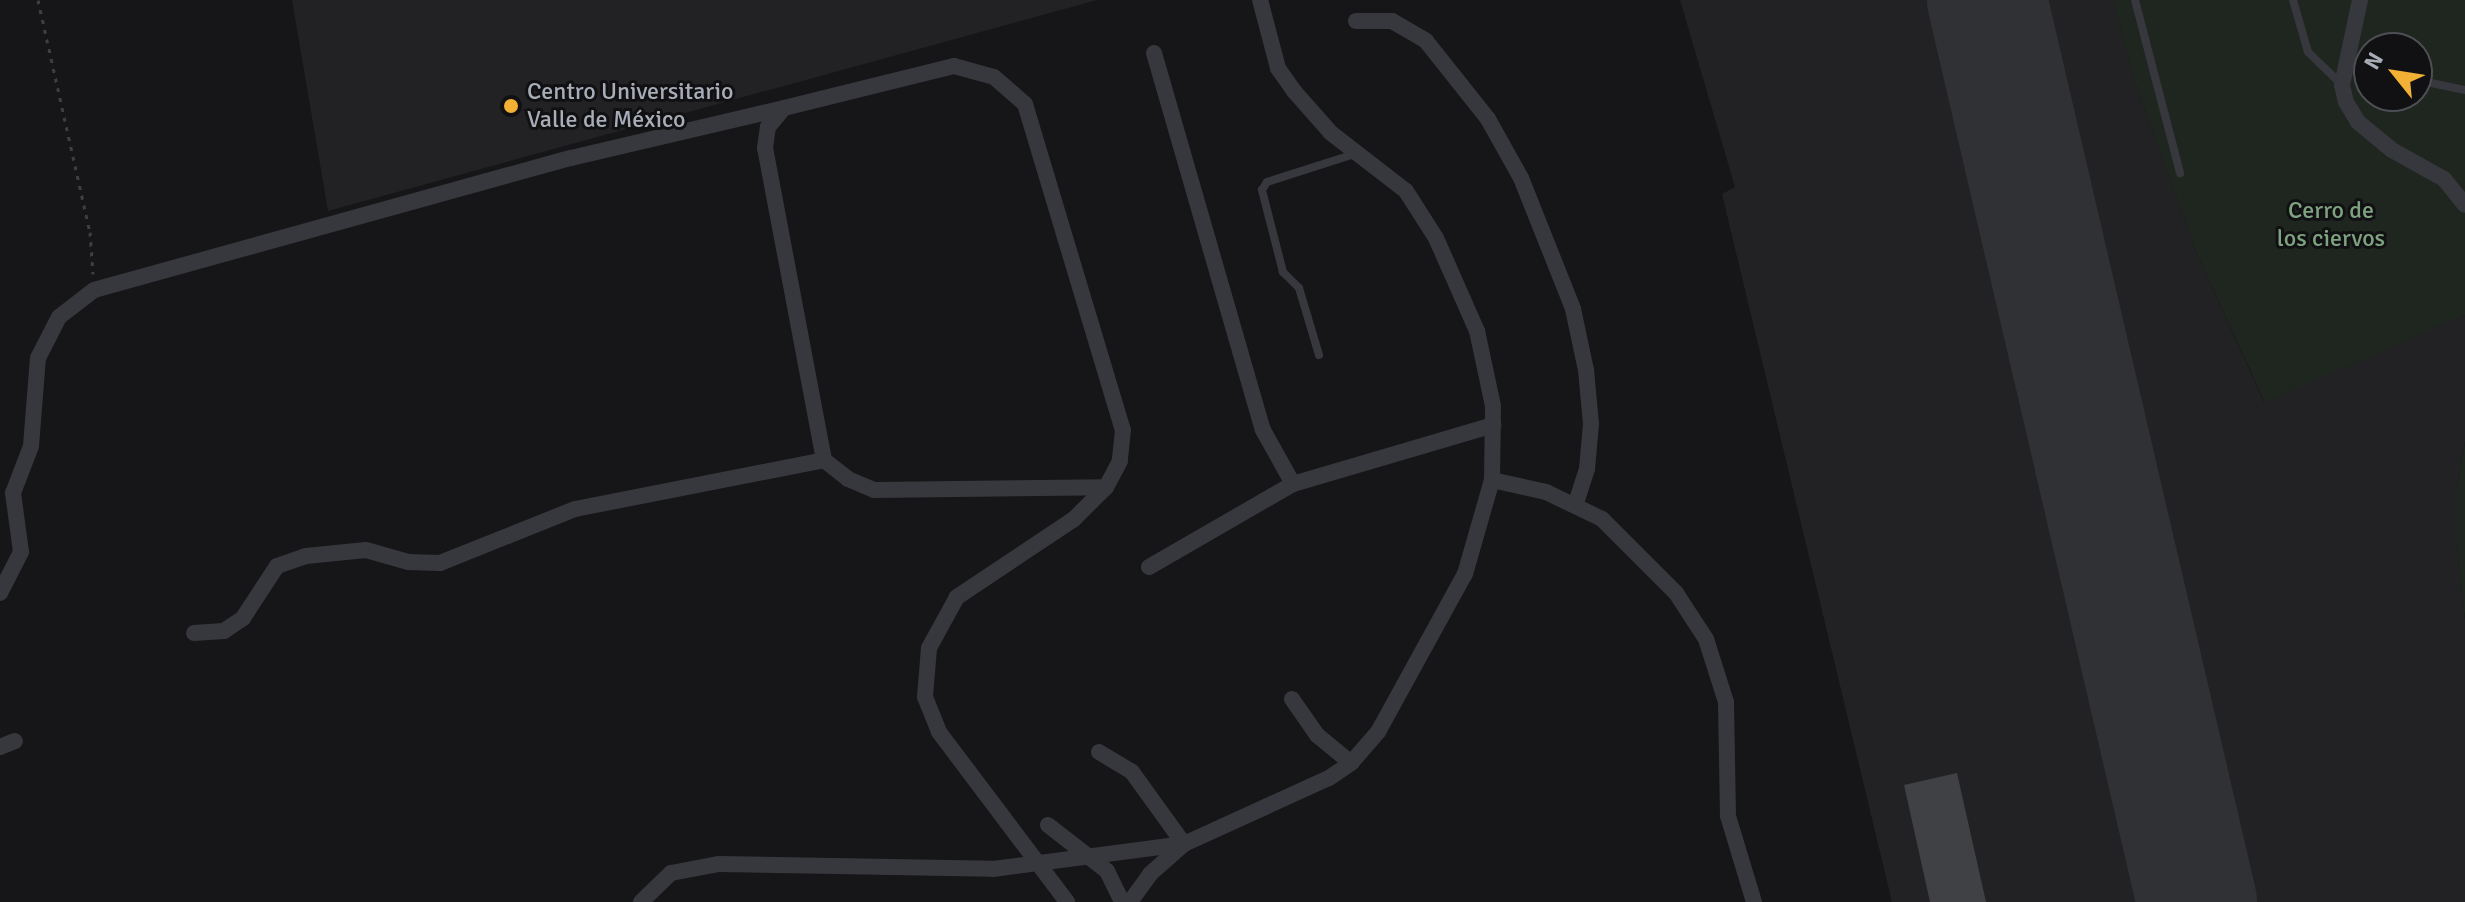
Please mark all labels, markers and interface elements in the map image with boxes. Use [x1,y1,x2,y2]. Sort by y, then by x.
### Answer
north arrow [2353,32,2433,112]
text: N [2358,47,2389,74]
place label: Centro Universitario Valle de México [527,78,734,134]
marker: Centro Universitario Valle de México [502,97,520,115]
park label: Cerro de los ciervos [2277,197,2385,253]

